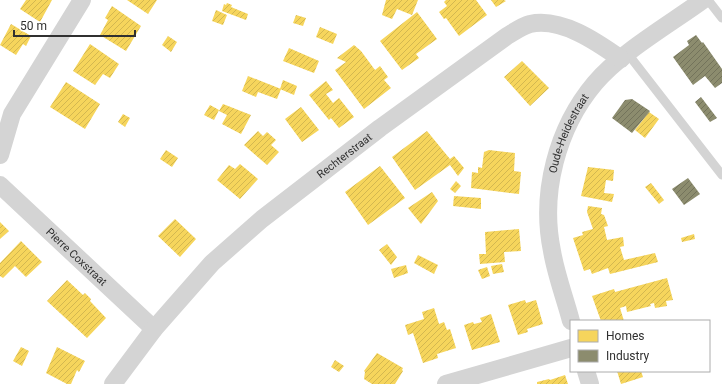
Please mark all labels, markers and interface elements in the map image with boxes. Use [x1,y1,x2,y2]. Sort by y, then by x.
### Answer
scale bar [14,12,135,38]
text: 50 m [20,19,47,33]
street label: Oude-Heidestraat [546,91,592,174]
street label: Rechterstraat [314,130,375,181]
street label: Pierre Coxstraat [43,225,110,289]
legend [570,320,710,372]
text: Homes [606,329,644,343]
text: Industry [606,349,650,363]

